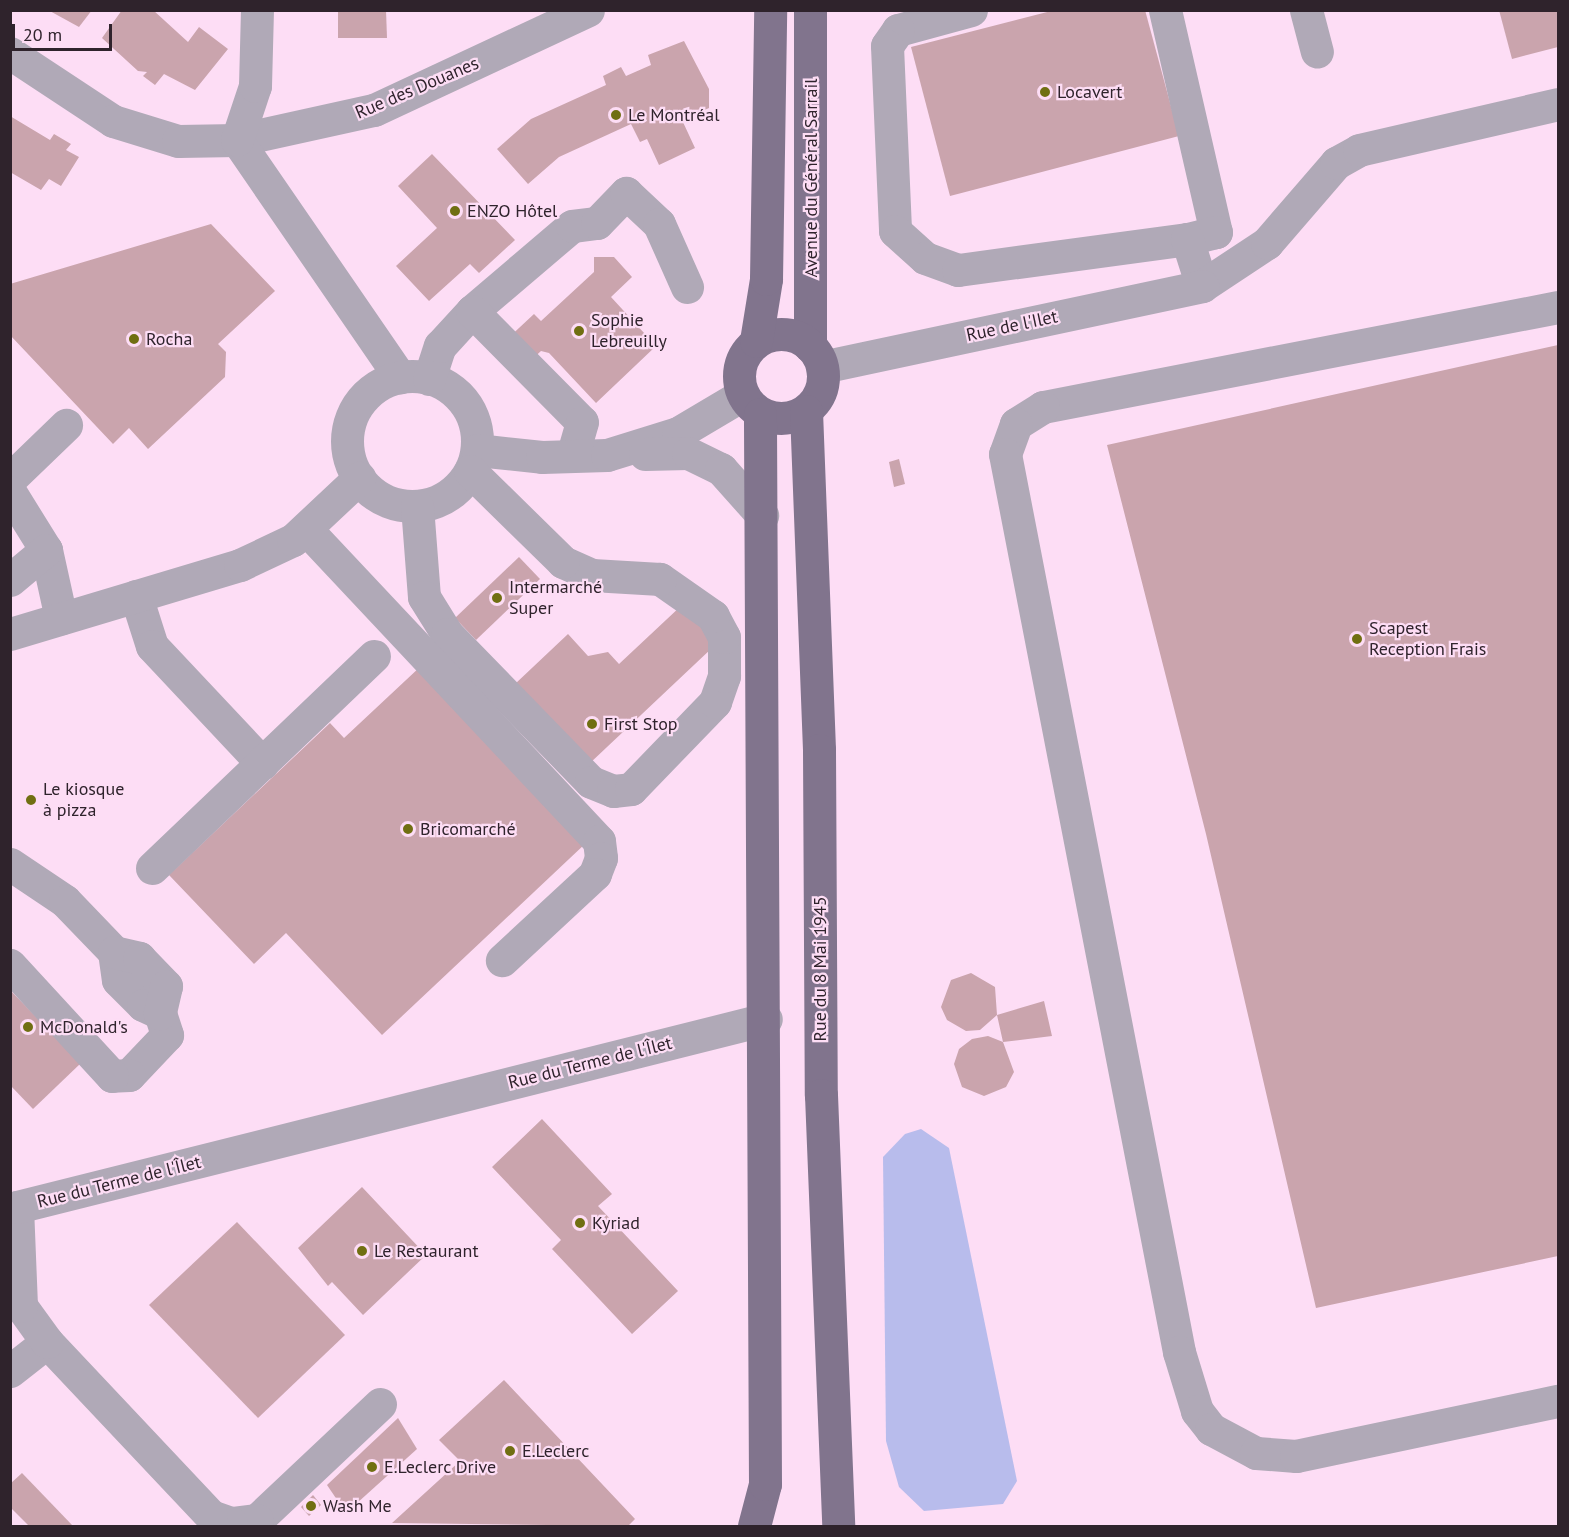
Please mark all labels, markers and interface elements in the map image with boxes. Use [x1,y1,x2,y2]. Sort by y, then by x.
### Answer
scale bar [15,12,116,50]
text: 20 m [23,23,62,46]
street label: Rue des Douanes [352,52,482,124]
street label: Avenue du Général Sarrail [800,78,822,278]
place label: Locavert [1057,81,1122,103]
marker: Locavert [1038,85,1052,99]
place label: Le Montréal [628,104,719,126]
marker: Le Montréal [609,108,623,122]
place label: ENZO Hôtel [467,200,557,222]
marker: ENZO Hôtel [448,204,462,218]
street label: Rue de l'Ilet [964,306,1060,346]
place label: Sophie Lebreuilly [591,310,667,352]
marker: Sophie Lebreuilly [572,324,586,338]
place label: Rocha [146,328,192,350]
marker: Rocha [127,332,141,346]
place label: Intermarché Super [509,577,602,620]
marker: Intermarché Super [490,591,504,605]
place label: Scapest Reception Frais [1369,618,1486,660]
marker: Scapest Reception Frais [1350,632,1364,646]
place label: First Stop [604,713,678,735]
marker: First Stop [585,717,599,731]
place label: Le kiosque à pizza [43,779,124,822]
marker: Le kiosque à pizza [24,793,38,807]
place label: Bricomarché [420,818,516,840]
marker: Bricomarché [401,822,415,836]
street label: Rue du 8 Mai 1945 [809,896,831,1042]
place label: McDonald's [40,1016,128,1038]
marker: McDonald's [21,1020,35,1034]
street label: Rue du Terme de l'Îlet [506,1032,674,1094]
street label: Rue du Terme de l'Îlet [35,1151,203,1213]
place label: Kyriad [592,1212,640,1234]
marker: Kyriad [573,1216,587,1230]
place label: Le Restaurant [374,1240,478,1262]
marker: Le Restaurant [355,1244,369,1258]
place label: E.Leclerc [522,1440,589,1462]
marker: E.Leclerc [503,1444,517,1458]
place label: E.Leclerc Drive [384,1456,497,1478]
marker: E.Leclerc Drive [365,1460,379,1474]
place label: Wash Me [323,1495,392,1517]
marker: Wash Me [304,1499,318,1513]

